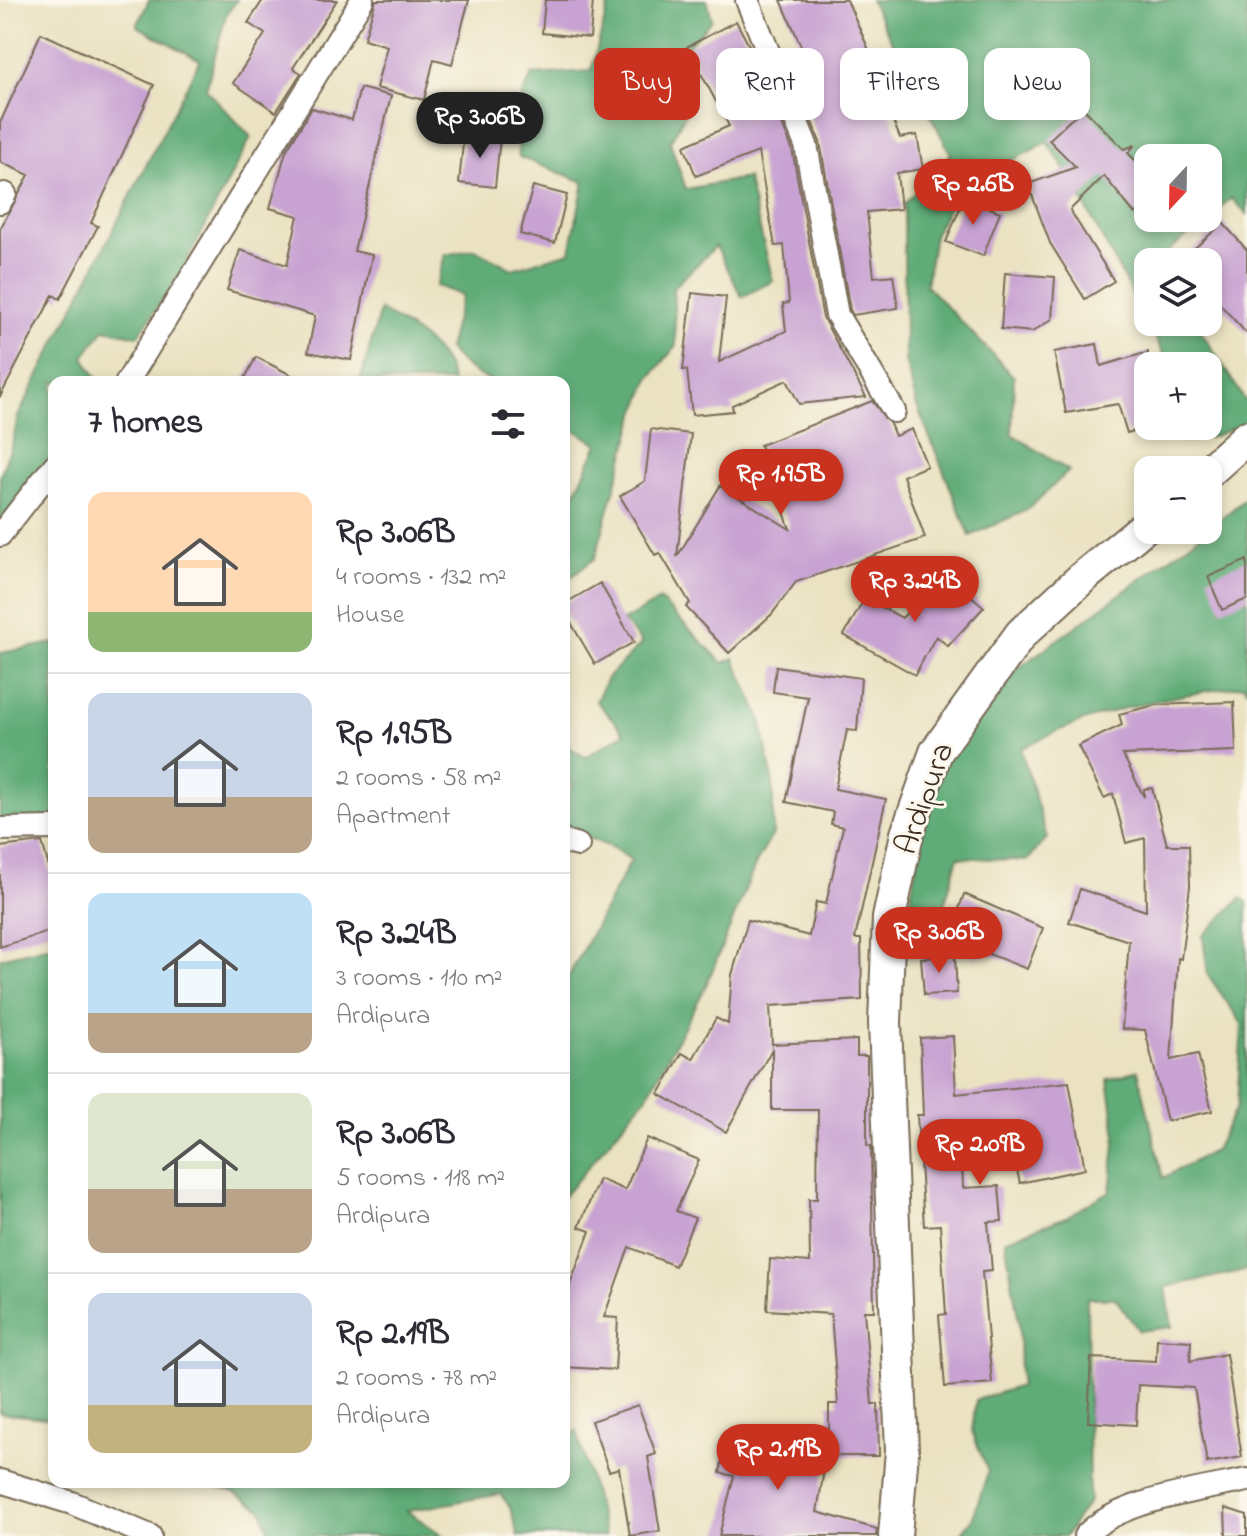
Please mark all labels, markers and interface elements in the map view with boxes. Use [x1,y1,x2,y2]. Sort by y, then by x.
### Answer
chip: Buy [594,48,700,120]
chip: Rent [716,48,824,120]
chip: Filters [840,48,968,120]
chip: New [984,48,1090,120]
pin: Rp 3.06B [397,92,563,160]
text: Rp 3.06B [434,99,526,137]
north arrow [1134,144,1222,232]
map controls [1134,144,1222,544]
pin: Rp 2.6B [899,159,1047,227]
text: Rp 2.6B [932,166,1014,204]
button: layers [1134,248,1222,336]
button: + [1134,352,1222,440]
text: 7 homes [88,399,203,449]
icon: filters [486,402,530,446]
pin: Rp 1.95B [698,449,864,517]
text: Rp 1.95B [737,456,825,494]
button: − [1134,456,1222,544]
text: Rp 3.06B [336,509,455,559]
icon: home [152,524,248,620]
pin: Rp 3.24B [832,556,998,624]
text: 4 rooms · 132 m² [336,559,507,597]
text: Rp 3.24B [869,563,961,601]
text: House [336,597,404,635]
text: Rp 1.95B [336,710,452,760]
icon: home [152,725,248,821]
street label: Ardipura [884,736,968,862]
text: 2 rooms · 58 m² [336,760,502,798]
text: Apartment [336,798,450,836]
pin: Rp 3.06B [856,907,1022,975]
text: Rp 3.24B [336,910,457,960]
text: Rp 3.06B [893,914,985,952]
icon: home [152,925,248,1021]
text: 3 rooms · 110 m² [336,960,502,998]
text: Ardipura [336,998,430,1036]
text: Rp 3.06B [336,1110,455,1160]
pin: Rp 2.09B [897,1119,1063,1187]
icon: home [152,1125,248,1221]
text: Rp 2.09B [935,1126,1025,1164]
text: 5 rooms · 118 m² [336,1160,505,1198]
text: Ardipura [336,1198,430,1236]
text: Rp 2.19B [336,1310,450,1360]
icon: home [152,1325,248,1421]
text: 2 rooms · 78 m² [336,1360,497,1398]
text: Ardipura [336,1398,430,1436]
pin: Rp 2.19B [695,1424,861,1492]
text: Rp 2.19B [735,1431,821,1469]

